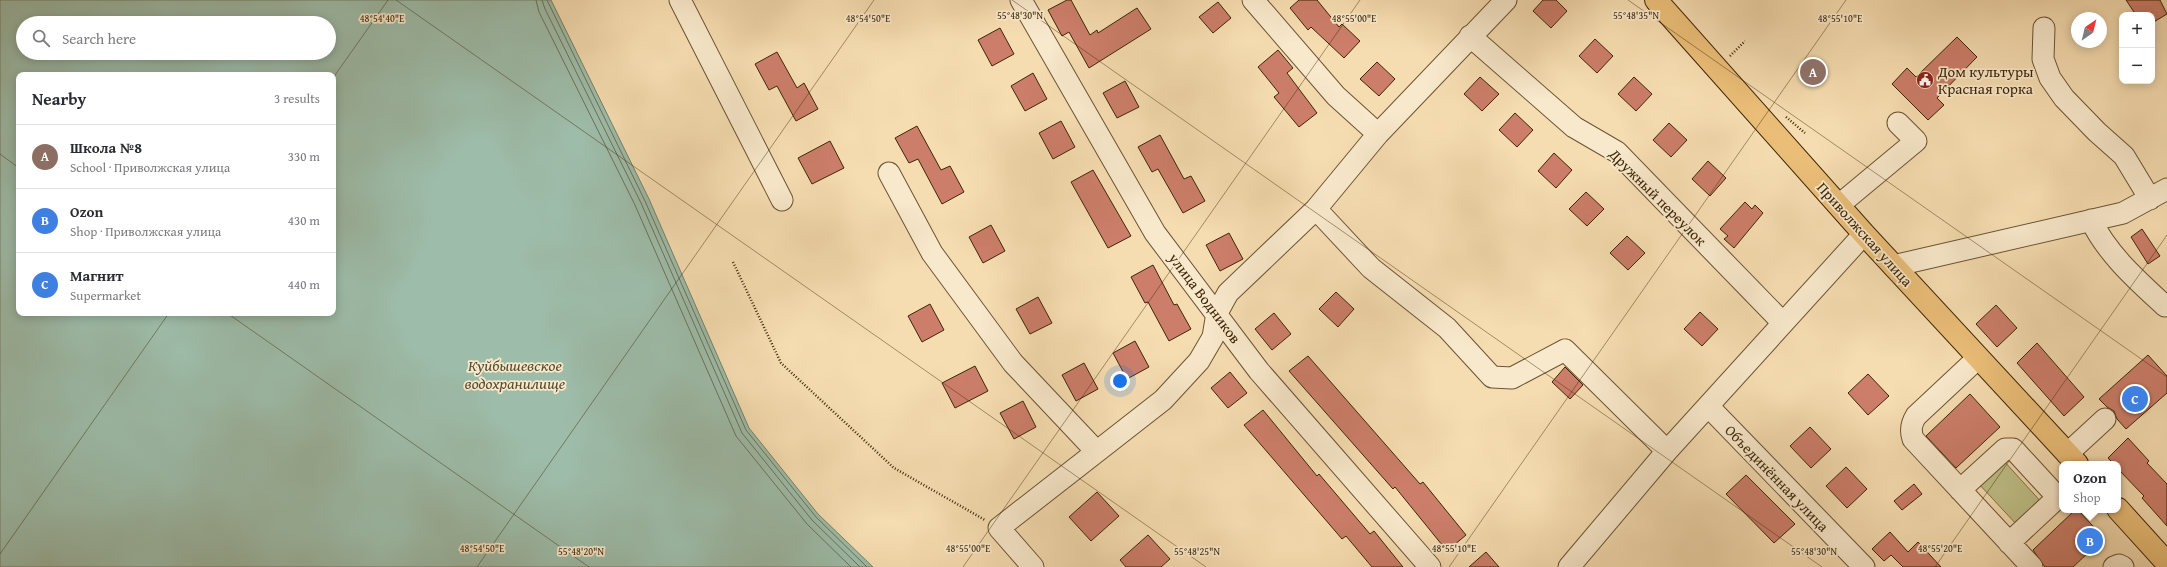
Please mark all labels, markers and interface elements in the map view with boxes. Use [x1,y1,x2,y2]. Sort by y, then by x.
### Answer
text: 55°48'30"N [997,8,1043,23]
text: 55°48'35"N [1613,8,1659,23]
text: 48°54'40"E [360,11,404,26]
text: 48°54'50"E [846,11,890,26]
text: 48°55'00"E [1332,11,1376,26]
text: 48°55'10"E [1818,11,1862,26]
north arrow [2071,12,2107,48]
map controls [2119,12,2155,84]
button: + [2119,12,2155,48]
search box [16,16,336,60]
icon: search [30,27,52,49]
text: Search here [62,28,136,49]
button: − [2119,48,2155,84]
pin: A [1800,57,1826,87]
place label: Дом культуры Красная горка [1937,61,2034,99]
public building icon: Дом культуры Красная горка [1915,70,1935,90]
text: Nearby [32,86,86,111]
text: 3 results [274,89,320,108]
text: Школа №8 [70,137,142,158]
street label: Дружный переулок [1604,143,1711,250]
text: A [41,147,49,166]
text: 330 m [288,147,320,166]
text: School · Приволжская улица [70,158,230,177]
street label: Приволжская улица [1812,177,1918,291]
text: Ozon [70,201,103,222]
text: B [41,211,49,230]
text: 430 m [288,211,320,230]
text: Shop · Приволжская улица [70,222,221,241]
street label: улица Водников [1163,248,1246,348]
text: Магнит [70,265,124,286]
text: C [41,275,49,294]
text: 440 m [288,275,320,294]
text: Supermarket [70,286,141,305]
water label: Куйбышевское водохранилище [465,353,566,395]
your location [1110,371,1130,391]
pin: C [2122,384,2148,414]
street label: Объединённая улица [1720,420,1834,537]
popup [2059,461,2121,513]
text: Ozon [2073,467,2107,488]
text: Shop [2073,488,2101,507]
pin: B [2077,526,2103,556]
text: 48°54'50"E [460,541,504,556]
text: 48°55'00"E [946,541,990,556]
text: 48°55'10"E [1432,541,1476,556]
text: 48°55'20"E [1918,541,1962,556]
text: 55°48'20"N [558,544,604,559]
text: 55°48'25"N [1174,544,1220,559]
text: 55°48'30"N [1791,544,1837,559]

